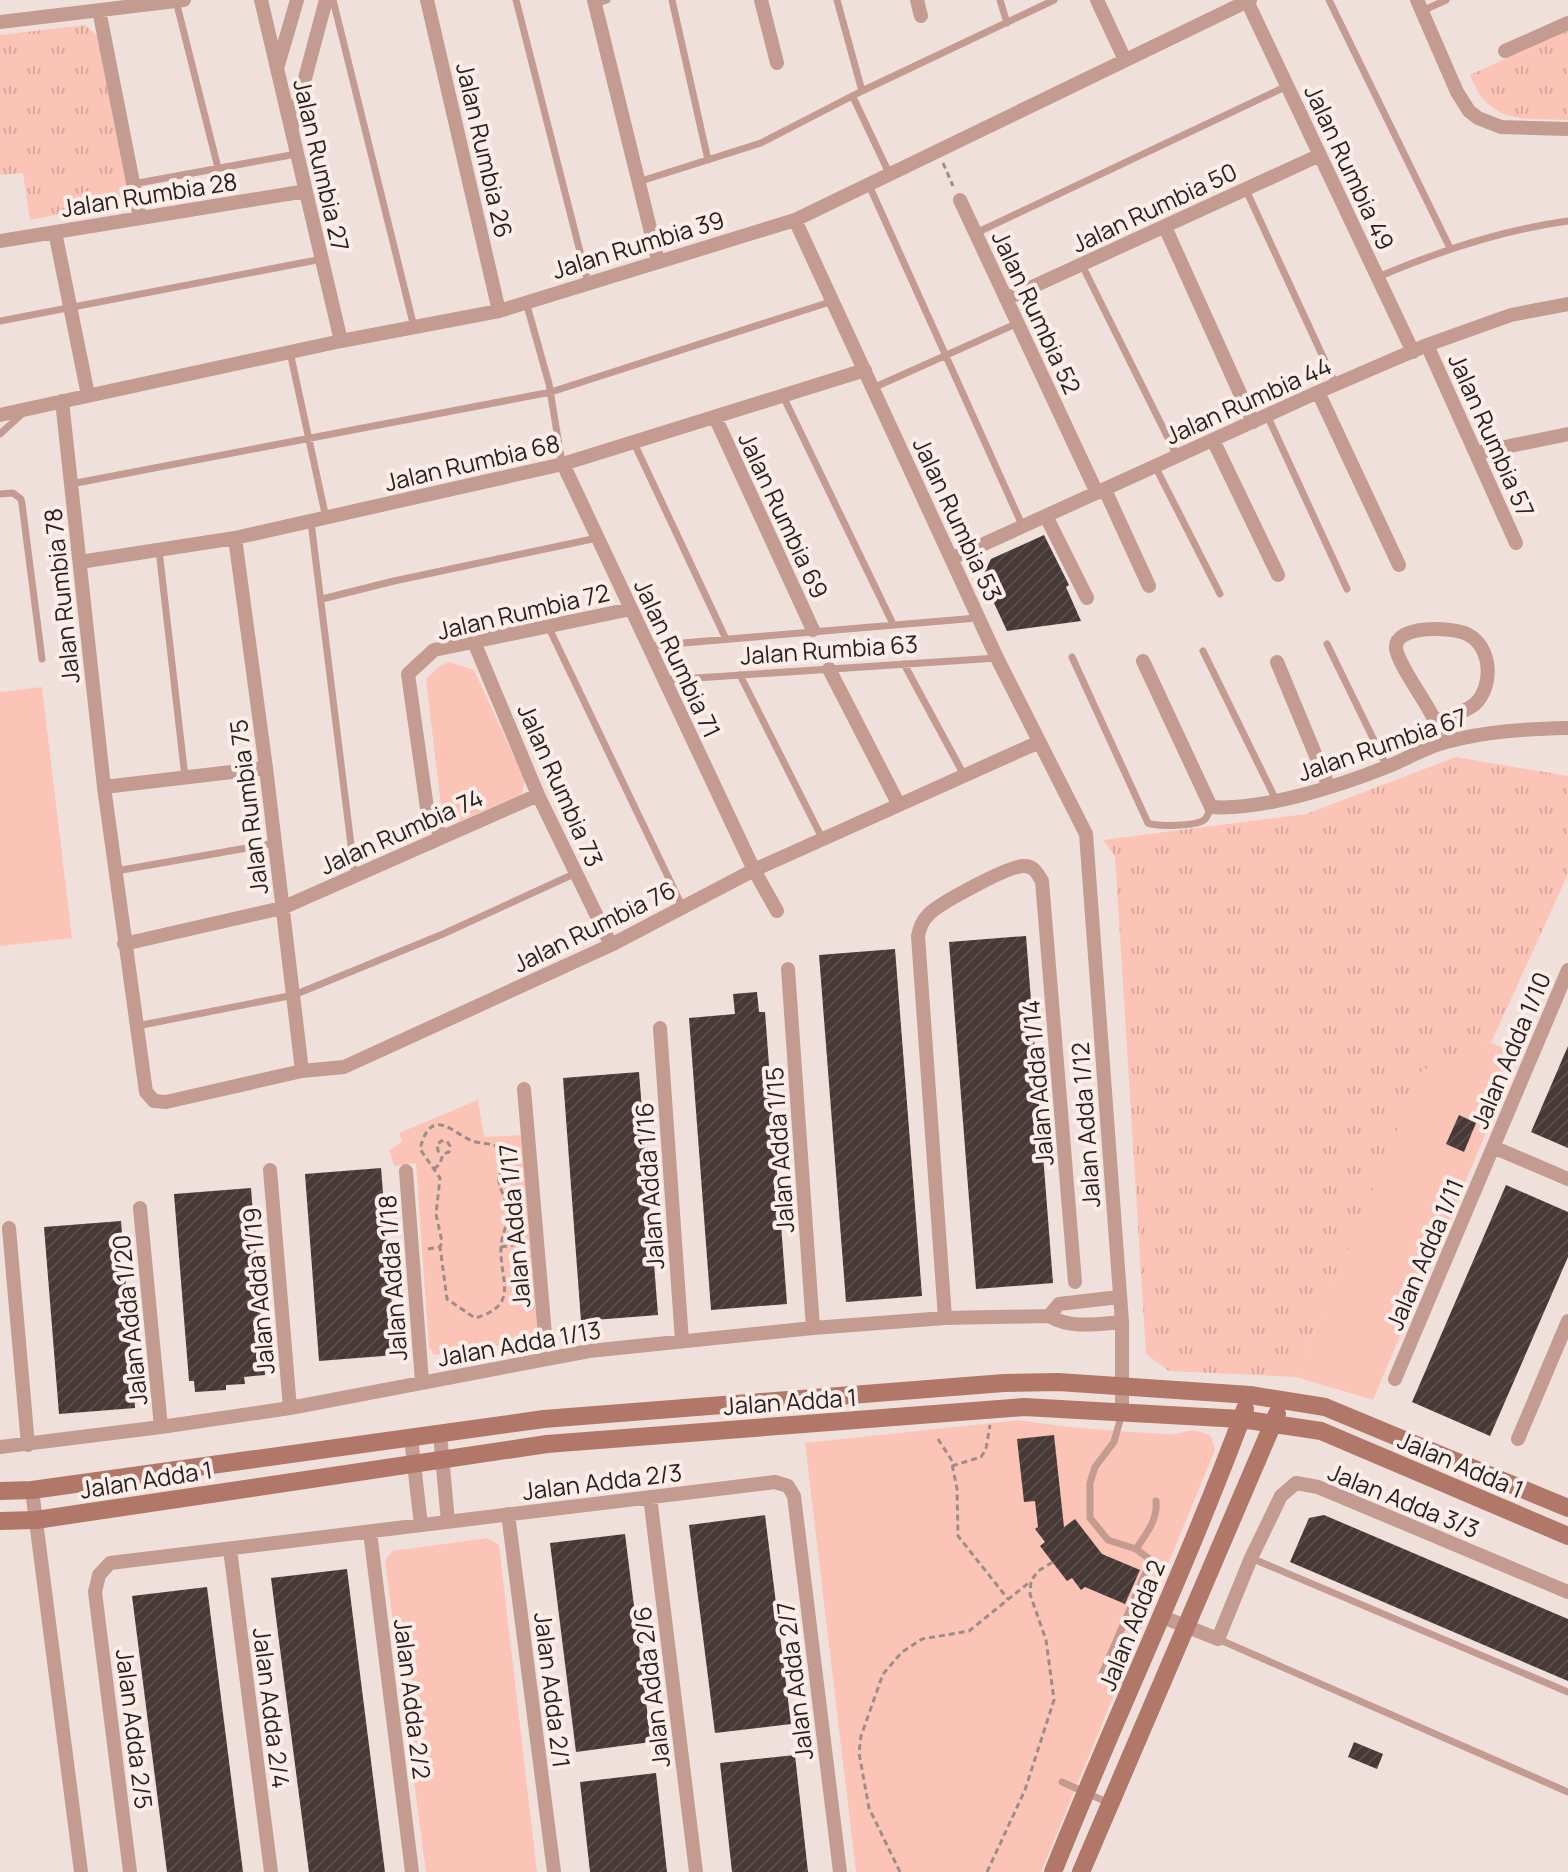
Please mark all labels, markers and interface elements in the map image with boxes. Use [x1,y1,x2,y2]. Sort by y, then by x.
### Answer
street label: Jalan Rumbia 26 [449,59,521,241]
street label: Jalan Rumbia 27 [286,76,358,254]
street label: Jalan Rumbia 49 [1297,79,1403,255]
street label: Jalan Rumbia 50 [1066,154,1242,260]
street label: Jalan Rumbia 28 [59,164,239,224]
street label: Jalan Rumbia 39 [548,202,728,286]
street label: Jalan Rumbia 52 [985,225,1089,399]
street label: Jalan Rumbia 57 [1441,348,1543,522]
street label: Jalan Rumbia 44 [1160,349,1336,451]
street label: Jalan Rumbia 68 [381,426,563,498]
street label: Jalan Rumbia 69 [731,427,837,603]
street label: Jalan Rumbia 53 [906,432,1010,606]
street label: Jalan Rumbia 78 [35,507,87,685]
street label: Jalan Rumbia 71 [627,573,729,743]
street label: Jalan Rumbia 72 [434,575,612,647]
street label: Jalan Rumbia 63 [739,626,919,672]
street label: Jalan Rumbia 73 [510,698,612,872]
street label: Jalan Rumbia 67 [1293,700,1471,788]
street label: Jalan Rumbia 75 [221,718,275,896]
street label: Jalan Rumbia 74 [314,780,488,882]
street label: Jalan Rumbia 76 [507,872,681,980]
street label: Jalan Adda 1/10 [1462,967,1558,1133]
street label: Jalan Adda 1/14 [1013,999,1061,1167]
street label: Jalan Adda 1/12 [1063,1041,1107,1209]
street label: Jalan Adda 1/15 [757,1066,801,1234]
street label: Jalan Adda 1/16 [627,1101,671,1271]
street label: Jalan Adda 1/17 [490,1143,538,1309]
street label: Jalan Adda 1/11 [1377,1173,1471,1335]
street label: Jalan Adda 1/18 [370,1194,414,1362]
street label: Jalan Adda 1/19 [234,1206,282,1376]
street label: Jalan Adda 1/20 [104,1233,154,1407]
street label: Jalan Adda 1/13 [435,1312,603,1374]
street label: Jalan Adda 1 [722,1380,858,1422]
street label: Jalan Adda 1 [1393,1423,1529,1505]
street label: Jalan Adda 1 [77,1452,215,1506]
street label: Jalan Adda 2/3 [520,1455,684,1507]
street label: Jalan Adda 3/3 [1324,1455,1484,1545]
street label: Jalan Adda 2 [1090,1555,1172,1695]
street label: Jalan Adda 2/7 [768,1600,820,1762]
street label: Jalan Adda 2/6 [625,1605,677,1769]
street label: Jalan Adda 2/1 [527,1610,579,1770]
street label: Jalan Adda 2/2 [387,1617,439,1781]
street label: Jalan Adda 2/4 [246,1626,298,1790]
street label: Jalan Adda 2/5 [109,1647,161,1811]

